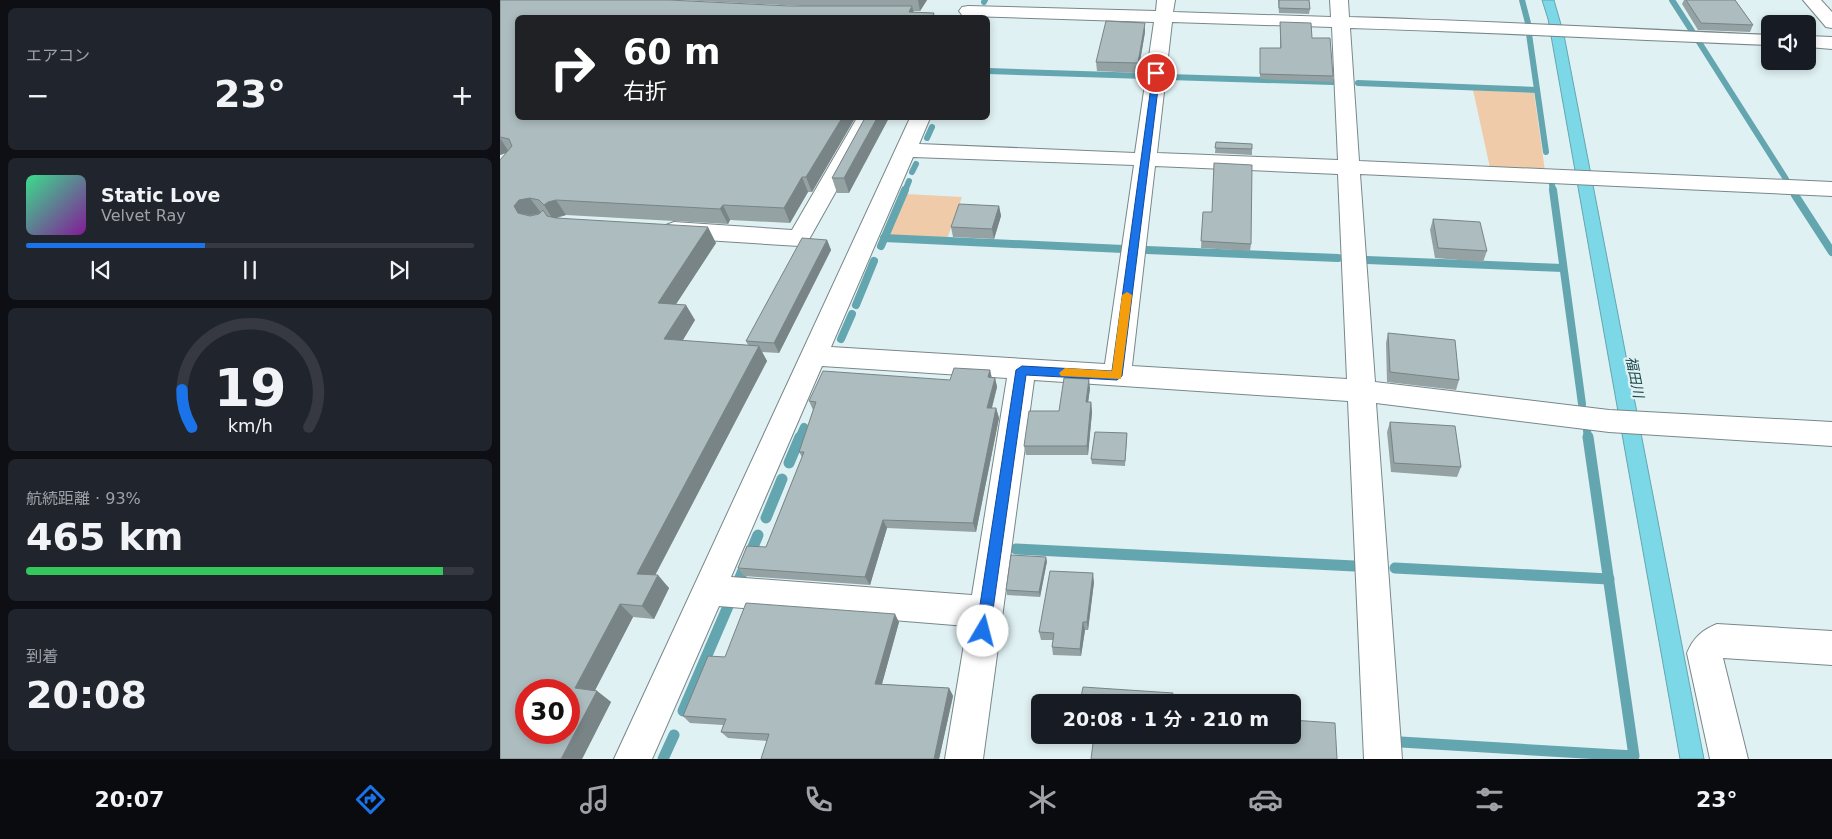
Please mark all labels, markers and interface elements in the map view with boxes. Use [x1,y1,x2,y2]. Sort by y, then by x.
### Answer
map controls [1761,15,1816,70]
button: sound [1761,15,1816,70]
text: 60 m [623,32,720,72]
icon: right [540,35,605,100]
text: エアコン [26,46,90,65]
pin [1135,52,1177,94]
icon: arrive [1142,59,1170,87]
text: 23° [214,72,286,116]
text: − [26,79,49,112]
text: + [451,79,474,112]
text: 右折 [623,79,667,104]
text: Static Love [101,184,221,206]
text: Velvet Ray [101,206,186,225]
icon: previous [87,256,115,284]
icon: pause [236,256,264,284]
icon: next [385,256,413,284]
water label: 福田川 [1623,355,1647,401]
text: 19 [214,358,286,418]
text: km/h [227,415,273,436]
text: 航続距離 · 93% [26,489,141,508]
text: 465 km [26,515,183,559]
position arrow [956,604,1008,656]
text: 到着 [26,647,58,666]
text: 20:08 [26,673,147,717]
speed limit sign: 30 [515,679,580,744]
text: 20:08 · 1 分 · 210 m [1063,708,1269,730]
icon: directions [353,782,388,817]
icon: music [577,782,612,817]
icon: phone [801,782,836,817]
icon: climate [1025,782,1060,817]
icon: car [1248,782,1283,817]
icon: filters [1472,782,1507,817]
text: 20:07 [94,787,164,812]
text: 23° [1696,787,1738,812]

